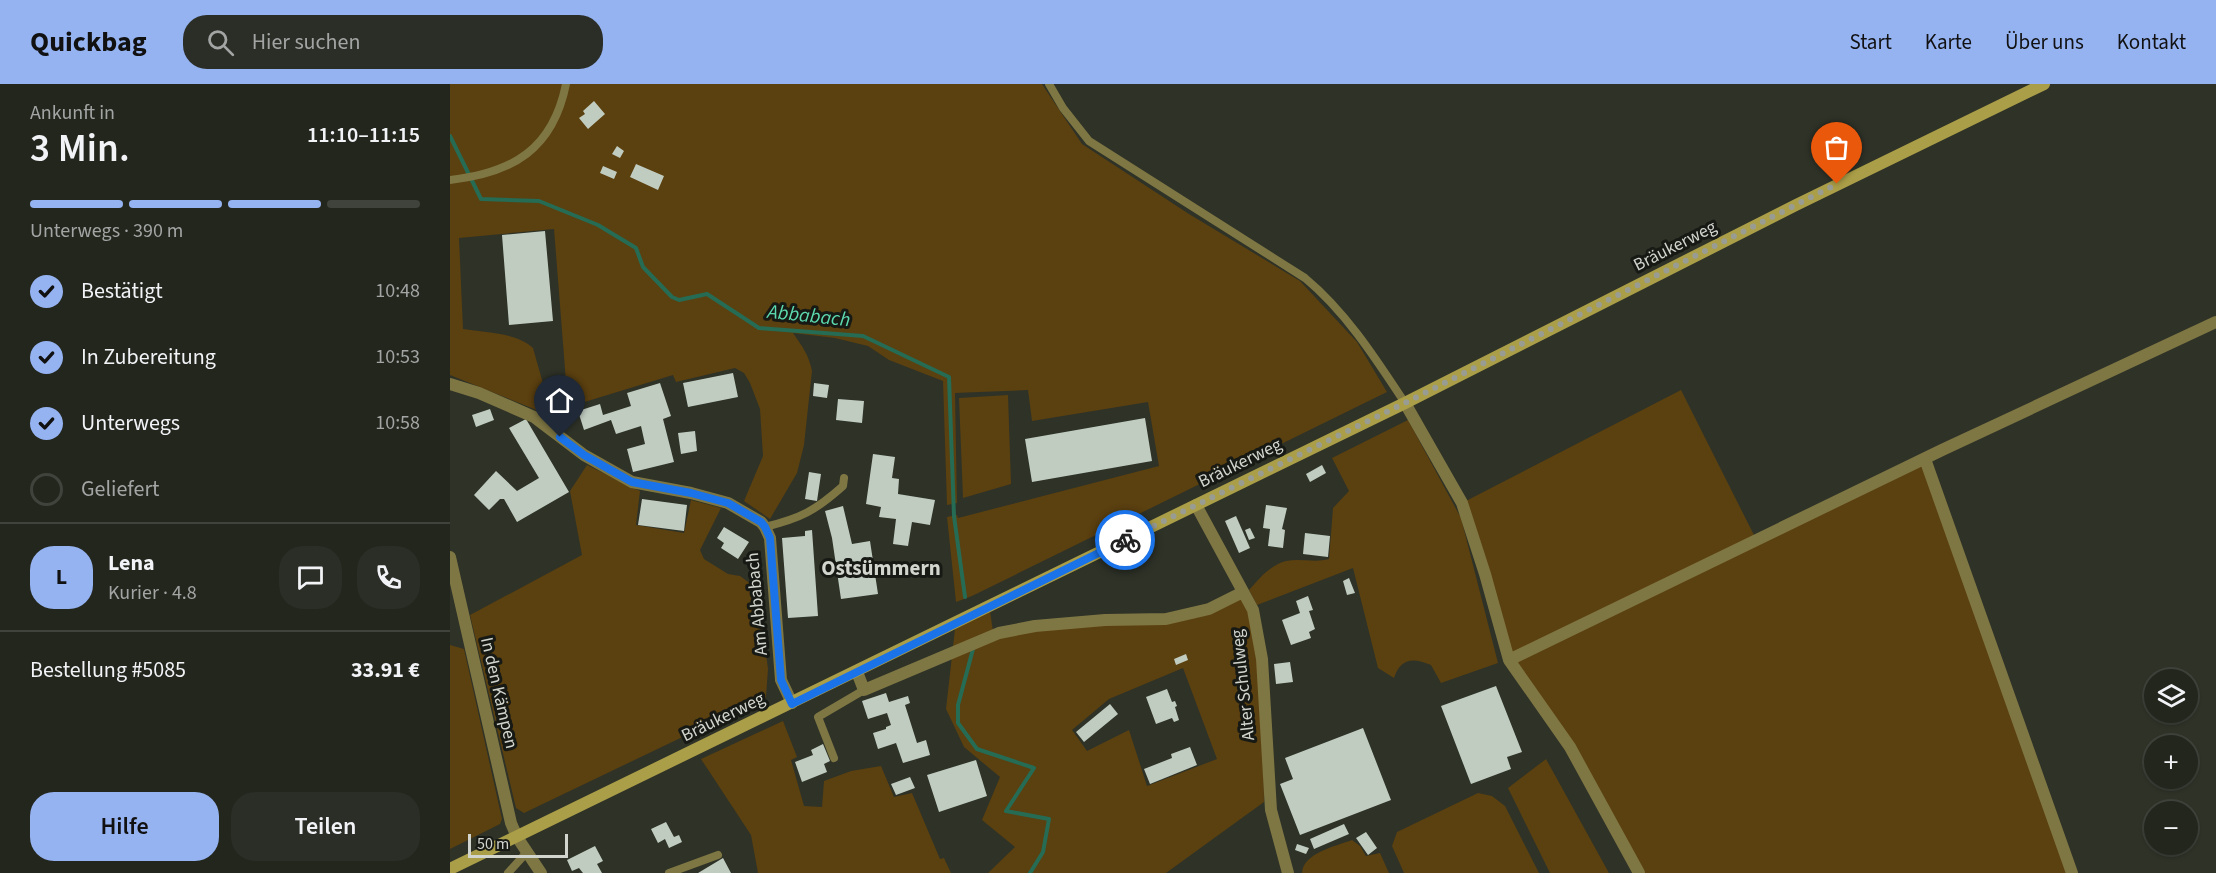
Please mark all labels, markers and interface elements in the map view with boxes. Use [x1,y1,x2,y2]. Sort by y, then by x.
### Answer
search box [183,15,603,69]
text: Quickbag [30,22,147,62]
icon: search [204,26,237,59]
text: Hier suchen [252,26,361,58]
text: Start [1849,27,1892,57]
text: Karte [1925,27,1972,57]
text: Über uns [2005,27,2084,57]
text: Kontakt [2117,27,2186,57]
text: Ankunft in [30,99,115,127]
text: 11:10–11:15 [307,119,420,151]
text: 3 Min. [30,121,130,177]
pin [1811,122,1862,184]
icon: bag [1820,131,1853,164]
street label: Bräukerweg [1629,214,1721,278]
text: Unterwegs · 390 m [30,217,183,245]
icon: check [30,275,63,308]
text: Bestätigt [81,275,163,307]
text: 10:48 [375,277,420,305]
water label: Abbabach [764,298,852,334]
icon: check [30,341,63,374]
text: In Zubereitung [81,341,216,373]
text: 10:53 [375,343,420,371]
pin [534,375,585,437]
icon: home [543,384,576,417]
icon: check [30,407,63,440]
text: Unterwegs [81,407,180,439]
text: 10:58 [375,409,420,437]
street label: Bräukerweg [1194,432,1286,494]
text: Geliefert [81,473,160,505]
courier [1095,510,1155,570]
icon: bike [1109,524,1142,557]
button: chat [279,546,342,609]
button: phone [357,546,420,609]
text: Lena [108,547,155,579]
street label: Am Abbabach [740,551,774,657]
district label: Ostsümmern [821,553,941,583]
text: L [56,561,67,593]
text: Kurier · 4.8 [108,579,197,607]
street label: Alter Schulweg [1225,628,1261,742]
street label: In den Kämpen [474,635,524,751]
text: Bestellung #5085 [30,654,186,686]
text: 33.91 € [351,654,420,686]
map controls [2144,669,2198,855]
button: layers [2144,669,2198,723]
street label: Bräukerweg [677,686,769,748]
button: + [2144,735,2198,789]
button: Hilfe [30,792,219,861]
button: Teilen [231,792,420,861]
button: − [2144,801,2198,855]
scale bar [468,831,568,858]
text: 50 m [477,833,509,855]

